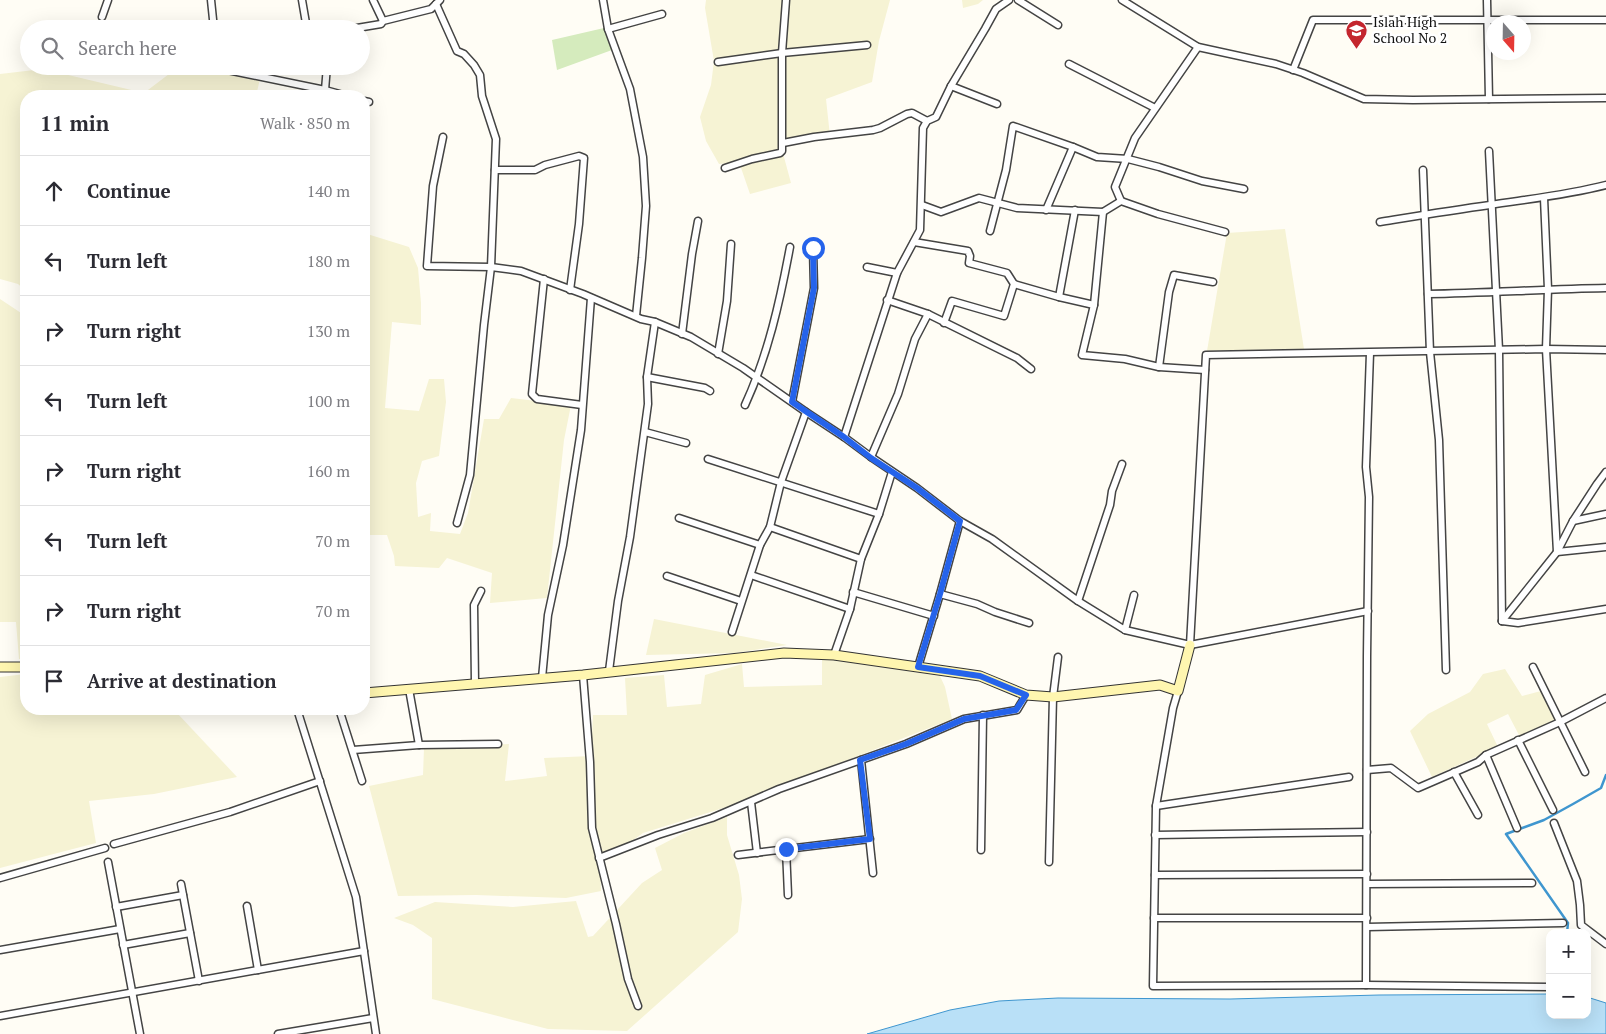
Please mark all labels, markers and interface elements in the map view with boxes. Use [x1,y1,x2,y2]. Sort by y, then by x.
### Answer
place label: Islah High School No 2 [1373,12,1447,47]
north arrow [1486,15,1531,60]
school or university icon: Islah High School No 2 [1345,18,1369,49]
search box [20,20,370,75]
icon: search [38,34,66,62]
text: Search here [78,35,177,60]
text: 11 min [40,109,109,137]
text: Walk · 850 m [260,112,350,134]
icon: ahead [40,177,68,205]
text: Continue [87,178,171,203]
text: 140 m [307,180,350,202]
route start [802,237,825,260]
icon: left [40,247,68,275]
text: Turn left [87,248,168,273]
text: 180 m [307,250,350,272]
icon: right [40,317,68,345]
text: Turn right [87,318,181,343]
text: 130 m [307,320,350,342]
icon: left [40,387,68,415]
text: Turn left [87,388,168,413]
text: 100 m [307,390,350,412]
icon: right [40,457,68,485]
text: Turn right [87,458,181,483]
text: 160 m [307,460,350,482]
icon: left [40,527,68,555]
text: Turn left [87,528,168,553]
text: 70 m [315,530,350,552]
icon: right [40,597,68,625]
text: Turn right [87,598,181,623]
text: 70 m [315,600,350,622]
icon: arrive [40,667,68,695]
text: Arrive at destination [87,668,276,693]
route end [775,838,798,861]
map controls [1546,929,1591,1019]
button: + [1546,929,1591,974]
button: − [1546,974,1591,1019]

